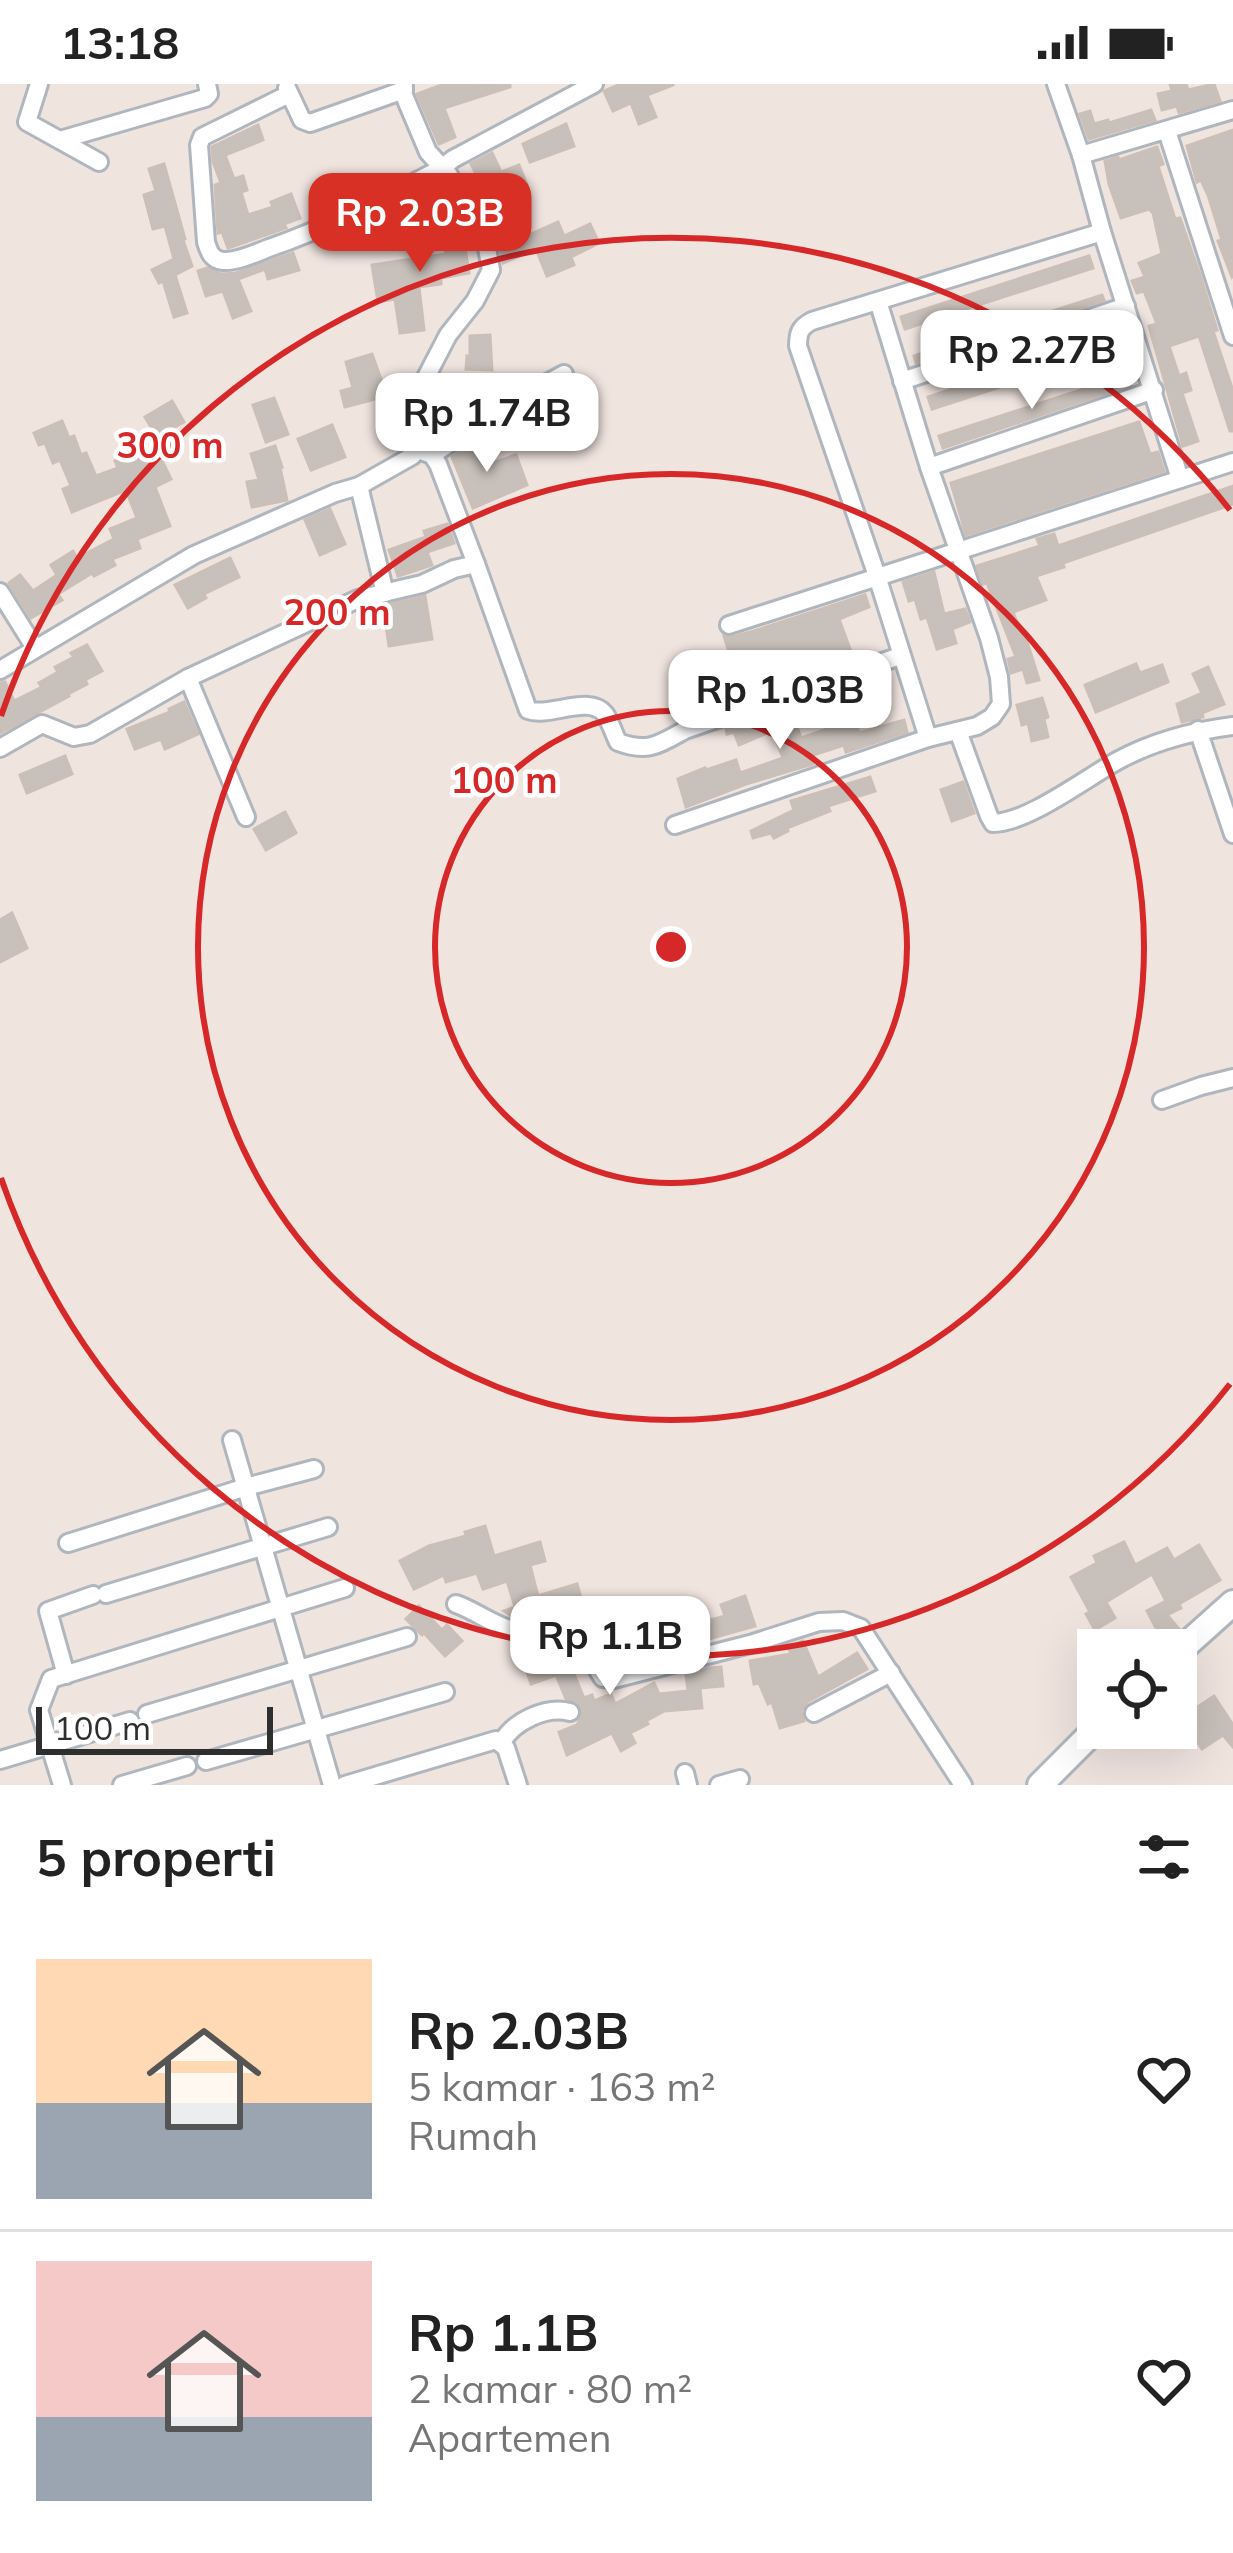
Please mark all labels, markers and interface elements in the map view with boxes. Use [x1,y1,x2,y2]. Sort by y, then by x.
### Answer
text: 13:18 [60,14,179,70]
pin: Rp 2.03B [296,173,544,275]
text: Rp 2.03B [335,187,505,236]
pin: Rp 2.27B [908,310,1156,412]
text: Rp 2.27B [947,324,1117,373]
pin: Rp 1.74B [363,373,611,475]
text: Rp 1.74B [402,387,572,436]
text: 300 m [116,422,224,467]
text: 200 m [283,589,391,634]
pin: Rp 1.03B [656,650,904,752]
text: Rp 1.03B [695,664,865,713]
text: 100 m [450,757,558,802]
centre of rings [650,926,692,968]
pin: Rp 1.1B [499,1596,721,1698]
text: Rp 1.1B [537,1610,683,1659]
map controls [1077,1629,1197,1749]
button: locate [1077,1629,1197,1749]
scale bar [36,1701,273,1754]
text: 100 m [54,1707,151,1748]
icon: filters [1131,1824,1197,1890]
text: 5 properti [36,1825,276,1889]
text: Rp 2.03B [408,1998,629,2062]
icon: home [132,2007,276,2151]
icon: heart [1131,2046,1197,2112]
text: 5 kamar · 163 m² [408,2062,715,2111]
text: Rumah [408,2111,538,2160]
text: Rp 1.1B [408,2300,598,2364]
icon: home [132,2309,276,2453]
icon: heart [1131,2348,1197,2414]
text: 2 kamar · 80 m² [408,2364,692,2413]
text: Apartemen [408,2413,612,2462]

